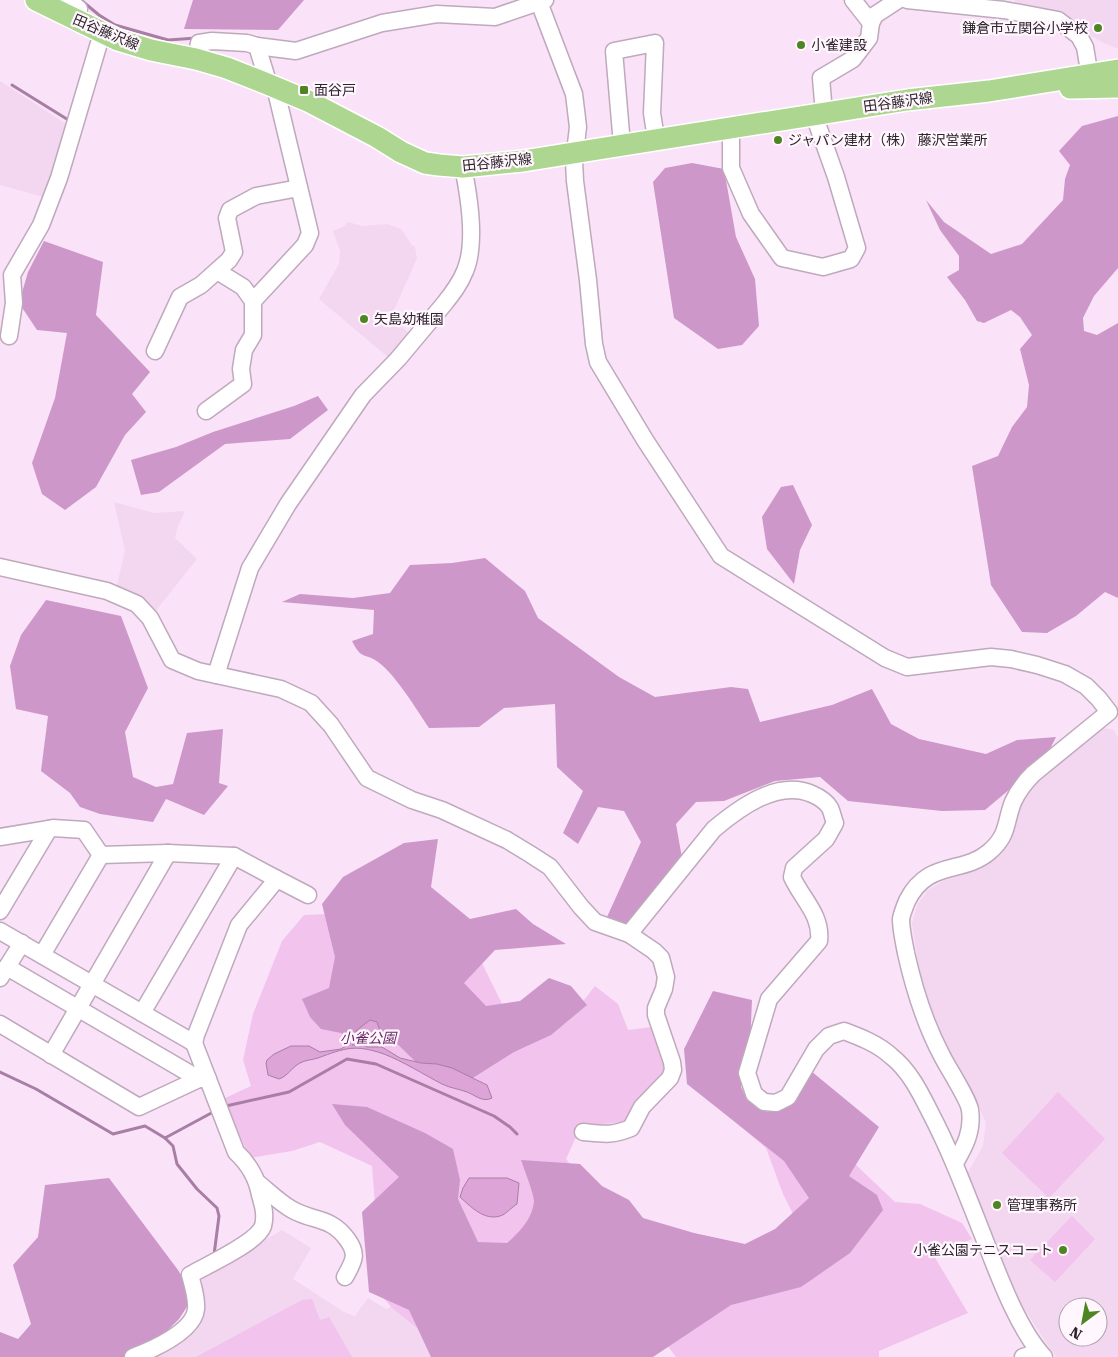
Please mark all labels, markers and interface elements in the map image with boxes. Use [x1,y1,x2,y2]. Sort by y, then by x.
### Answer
street label: 田谷藤沢線 [71,11,141,53]
place label: 鎌倉市立関谷小学校 [962,20,1088,36]
marker: 鎌倉市立関谷小学校 [1092,22,1104,34]
place label: 小雀建設 [811,37,867,53]
marker: 小雀建設 [795,39,807,51]
place label: 面谷戸 [314,82,356,98]
marker: 面谷戸 [298,84,310,96]
street label: 田谷藤沢線 [862,89,934,115]
place label: ジャパン建材（株） 藤沢営業所 [788,132,988,148]
marker: ジャパン建材（株） 藤沢営業所 [772,134,784,146]
street label: 田谷藤沢線 [461,150,533,174]
place label: 矢島幼稚園 [374,311,444,327]
marker: 矢島幼稚園 [358,313,370,325]
park label: 小雀公園 [340,1030,398,1046]
place label: 管理事務所 [1007,1197,1077,1213]
marker: 管理事務所 [991,1199,1003,1211]
place label: 小雀公園テニスコート [913,1242,1053,1258]
marker: 小雀公園テニスコート [1057,1244,1069,1256]
north arrow [1058,1297,1108,1347]
text: N [1067,1323,1085,1343]

